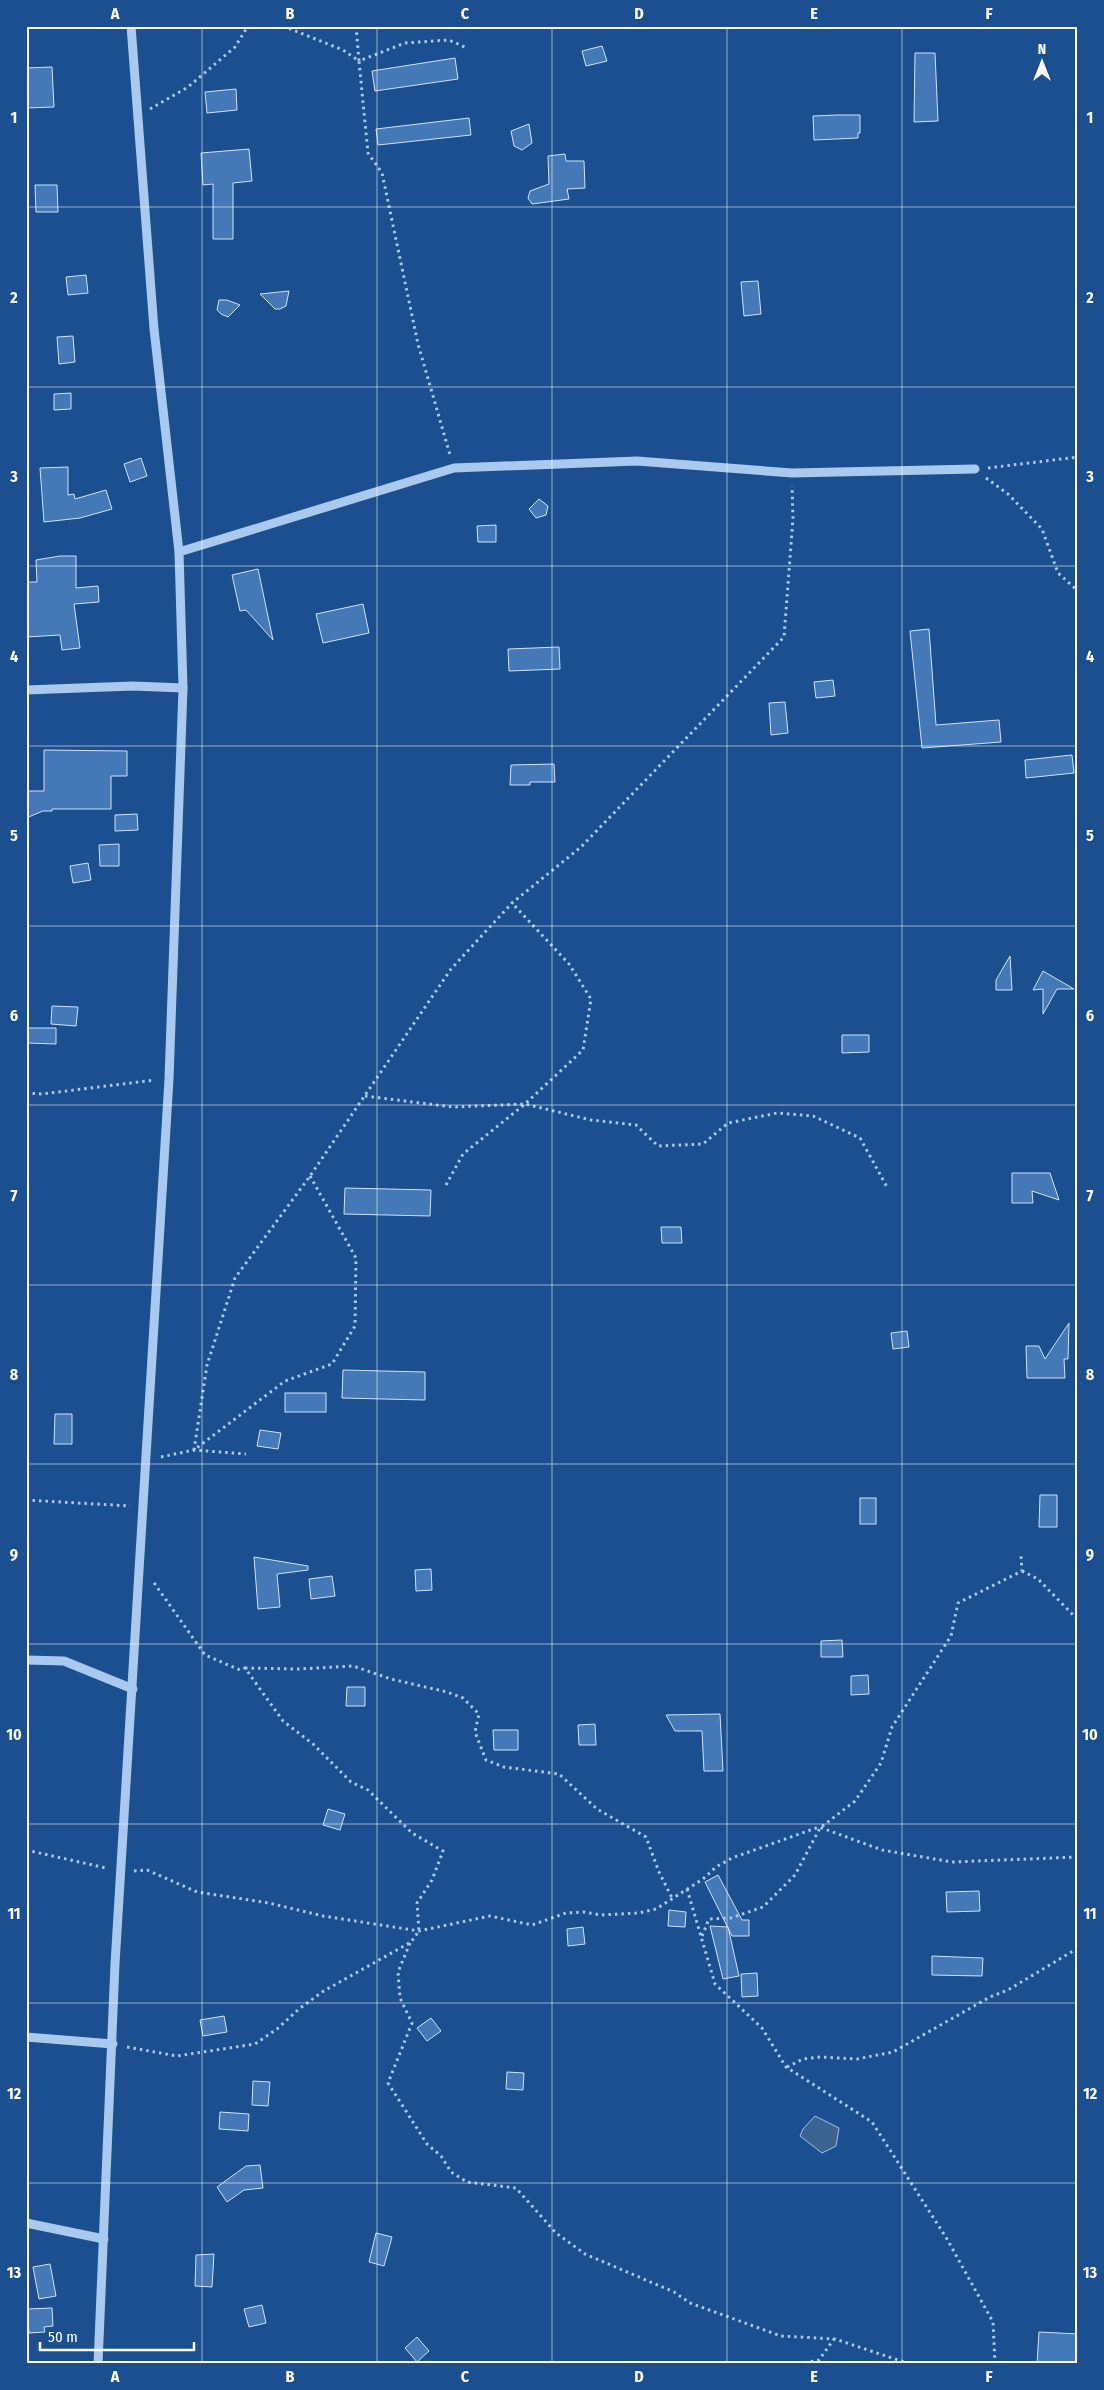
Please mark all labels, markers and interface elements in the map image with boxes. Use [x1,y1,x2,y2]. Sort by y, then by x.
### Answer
text: A [110,4,120,23]
text: B [286,4,295,23]
text: C [461,4,470,23]
text: D [634,4,644,23]
text: E [810,4,818,23]
text: F [985,4,993,23]
north arrow [1016,38,1066,88]
text: N [1038,41,1046,58]
text: 1 [11,108,17,127]
text: 1 [1087,108,1093,127]
text: 2 [9,288,18,307]
text: 2 [1085,288,1094,307]
text: 3 [9,467,18,486]
text: 3 [1085,467,1094,486]
text: 4 [10,647,18,666]
text: 4 [1086,647,1094,666]
text: 5 [10,826,18,845]
text: 5 [1086,826,1094,845]
text: 6 [10,1006,18,1025]
text: 6 [1086,1006,1094,1025]
text: 7 [11,1186,18,1205]
text: 7 [1087,1186,1094,1205]
text: 8 [10,1365,19,1384]
text: 8 [1086,1365,1095,1384]
text: 9 [10,1545,18,1564]
text: 9 [1086,1545,1094,1564]
text: 10 [6,1725,22,1744]
text: 10 [1082,1725,1098,1744]
text: 11 [7,1904,21,1923]
text: 11 [1083,1904,1097,1923]
text: 12 [7,2084,22,2103]
text: 12 [1083,2084,1098,2103]
text: 13 [7,2263,22,2282]
text: 13 [1083,2263,1098,2282]
scale bar [40,2320,194,2352]
text: 50 m [48,2328,78,2346]
text: A [110,2367,120,2386]
text: B [286,2367,295,2386]
text: C [461,2367,470,2386]
text: D [634,2367,644,2386]
text: E [810,2367,818,2386]
text: F [985,2367,993,2386]

